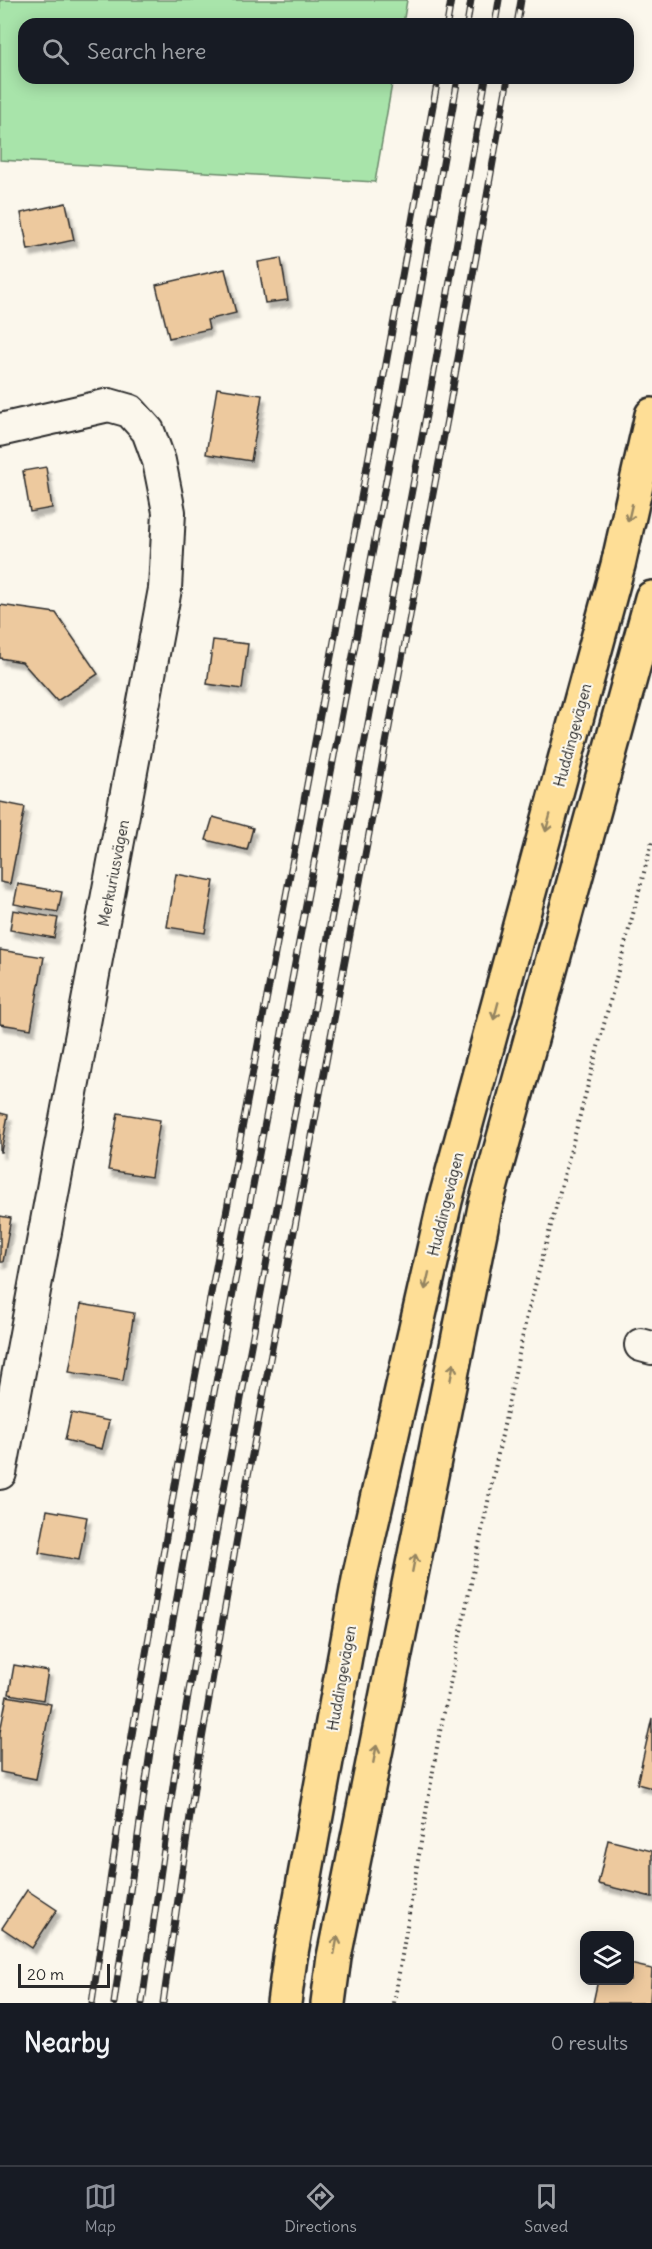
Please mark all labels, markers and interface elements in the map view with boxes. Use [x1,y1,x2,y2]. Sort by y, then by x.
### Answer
search box [18,18,634,84]
icon: search [39,35,72,68]
text: Search here [87,37,206,65]
one-way arrow [623,503,635,522]
street label: Huddingevägen [549,681,595,789]
one-way arrow [541,813,553,832]
street label: Merkuriusvägen [93,818,133,928]
one-way arrow [490,1001,502,1020]
street label: Huddingevägen [423,1150,467,1258]
one-way arrow [420,1272,432,1291]
one-way arrow [447,1362,458,1382]
one-way arrow [408,1554,420,1573]
street label: Huddingevägen [322,1624,360,1732]
one-way arrow [370,1745,381,1764]
map controls [580,1931,634,1985]
button: layers [580,1931,634,1985]
one-way arrow [331,1936,343,1955]
scale bar [18,1961,110,1988]
text: 20 m [27,1964,64,1984]
text: Nearby [24,2026,110,2059]
text: 0 results [551,2030,628,2055]
tab: Map [84,2180,117,2236]
tab: Directions [284,2180,357,2236]
tab: Saved [524,2180,568,2236]

